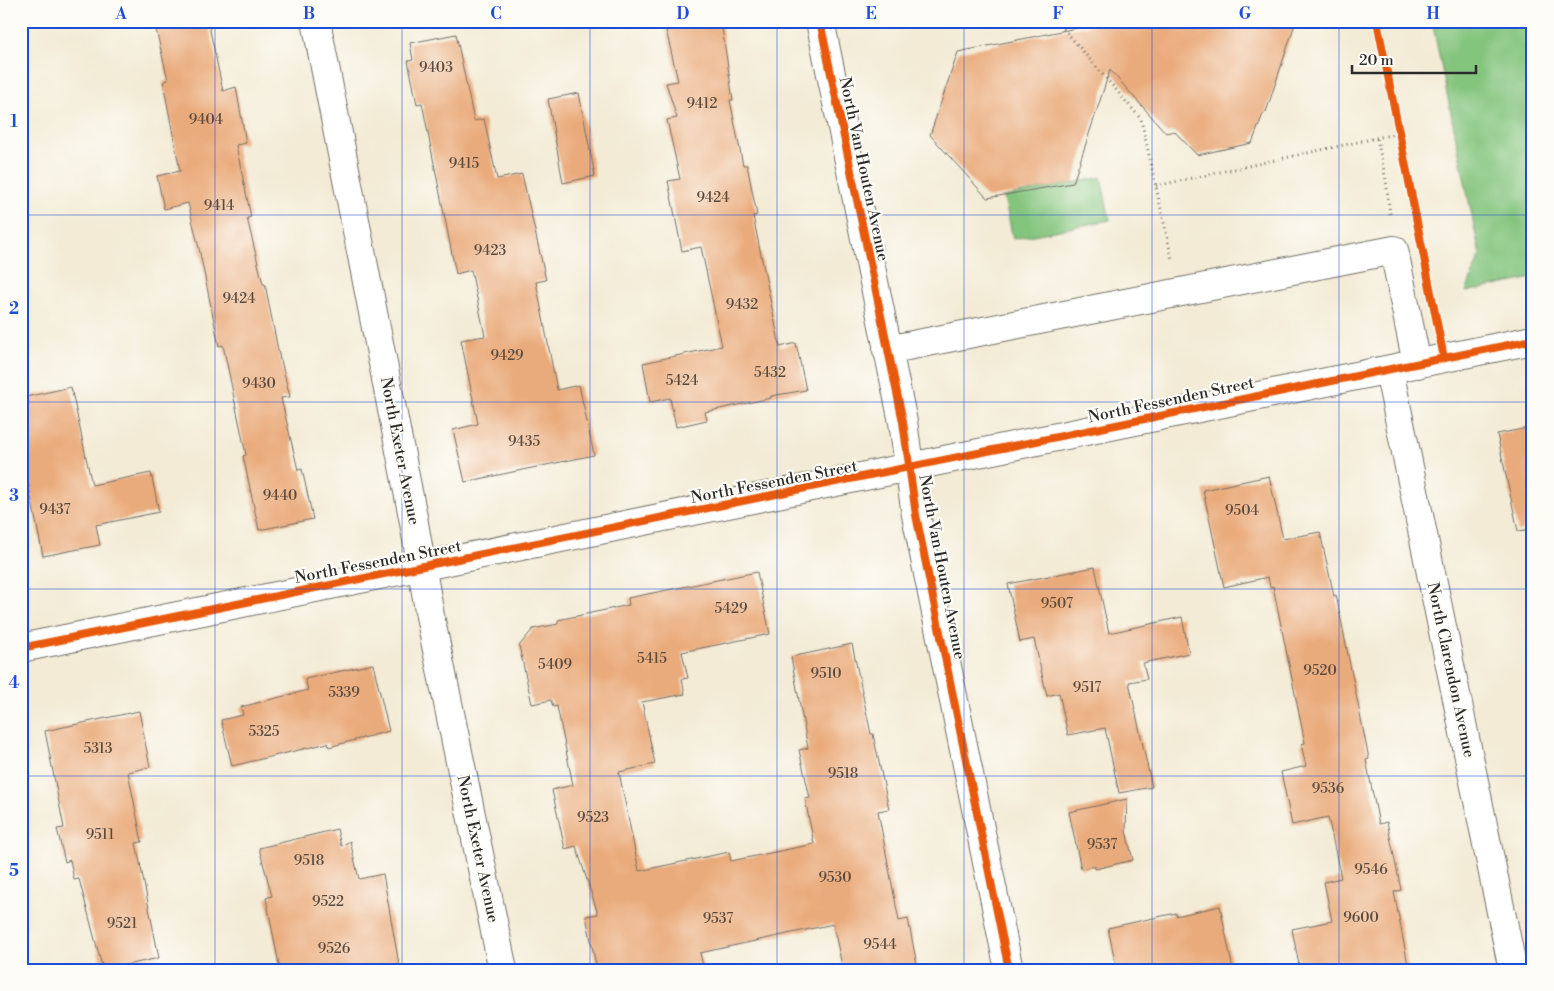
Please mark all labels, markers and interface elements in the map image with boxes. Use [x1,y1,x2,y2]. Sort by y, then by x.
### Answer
text: A [114,4,127,24]
text: B [303,4,315,24]
text: C [490,4,502,24]
text: D [677,4,690,24]
text: E [865,4,877,24]
text: F [1052,4,1064,24]
text: G [1239,4,1252,24]
text: H [1426,4,1440,24]
scale bar [1352,42,1475,74]
text: 20 m [1359,51,1394,70]
house number: 9403 [419,59,453,77]
street label: North Van Houten Avenue [835,75,893,263]
house number: 9412 [686,95,718,113]
house number: 9404 [189,111,223,129]
text: 1 [10,112,18,132]
house number: 9415 [449,155,480,173]
house number: 9424 [696,189,730,207]
house number: 9414 [204,197,234,215]
house number: 9423 [474,242,507,260]
house number: 9424 [222,290,256,308]
house number: 9432 [726,296,758,314]
text: 2 [9,299,19,319]
house number: 9429 [490,347,524,365]
house number: 5432 [754,364,786,382]
house number: 5424 [666,372,698,390]
street label: North Fessenden Street [1086,373,1256,427]
house number: 9430 [242,375,276,393]
street label: North Exeter Avenue [376,375,424,527]
house number: 9435 [508,433,540,451]
street label: North Fessenden Street [689,456,859,508]
street label: North Van Houten Avenue [914,473,970,661]
text: 3 [9,486,19,506]
house number: 9440 [263,487,297,505]
house number: 9437 [39,501,71,519]
house number: 9504 [1225,502,1259,520]
street label: North Fessenden Street [293,536,463,588]
street label: North Clarendon Avenue [1423,581,1479,759]
house number: 9507 [1041,595,1073,613]
house number: 5429 [715,600,747,618]
house number: 5415 [637,650,667,668]
house number: 5409 [538,656,572,674]
house number: 9520 [1303,662,1337,680]
house number: 9510 [810,665,842,683]
text: 4 [9,673,20,693]
house number: 9517 [1073,679,1101,697]
house number: 5339 [328,684,360,702]
house number: 5325 [248,723,280,741]
house number: 5313 [84,740,113,758]
house number: 9518 [828,765,858,783]
street label: North Exeter Avenue [453,773,503,925]
house number: 9536 [1312,780,1345,798]
house number: 9523 [577,809,609,827]
house number: 9511 [86,826,114,844]
house number: 9537 [1087,836,1117,854]
house number: 9518 [294,852,324,870]
text: 5 [9,861,19,881]
house number: 9546 [1354,861,1388,879]
house number: 9530 [818,869,852,887]
house number: 9522 [312,893,344,911]
house number: 9600 [1343,909,1379,927]
house number: 9537 [703,910,733,928]
house number: 9521 [107,915,137,933]
house number: 9544 [863,936,897,954]
house number: 9526 [318,940,351,958]

